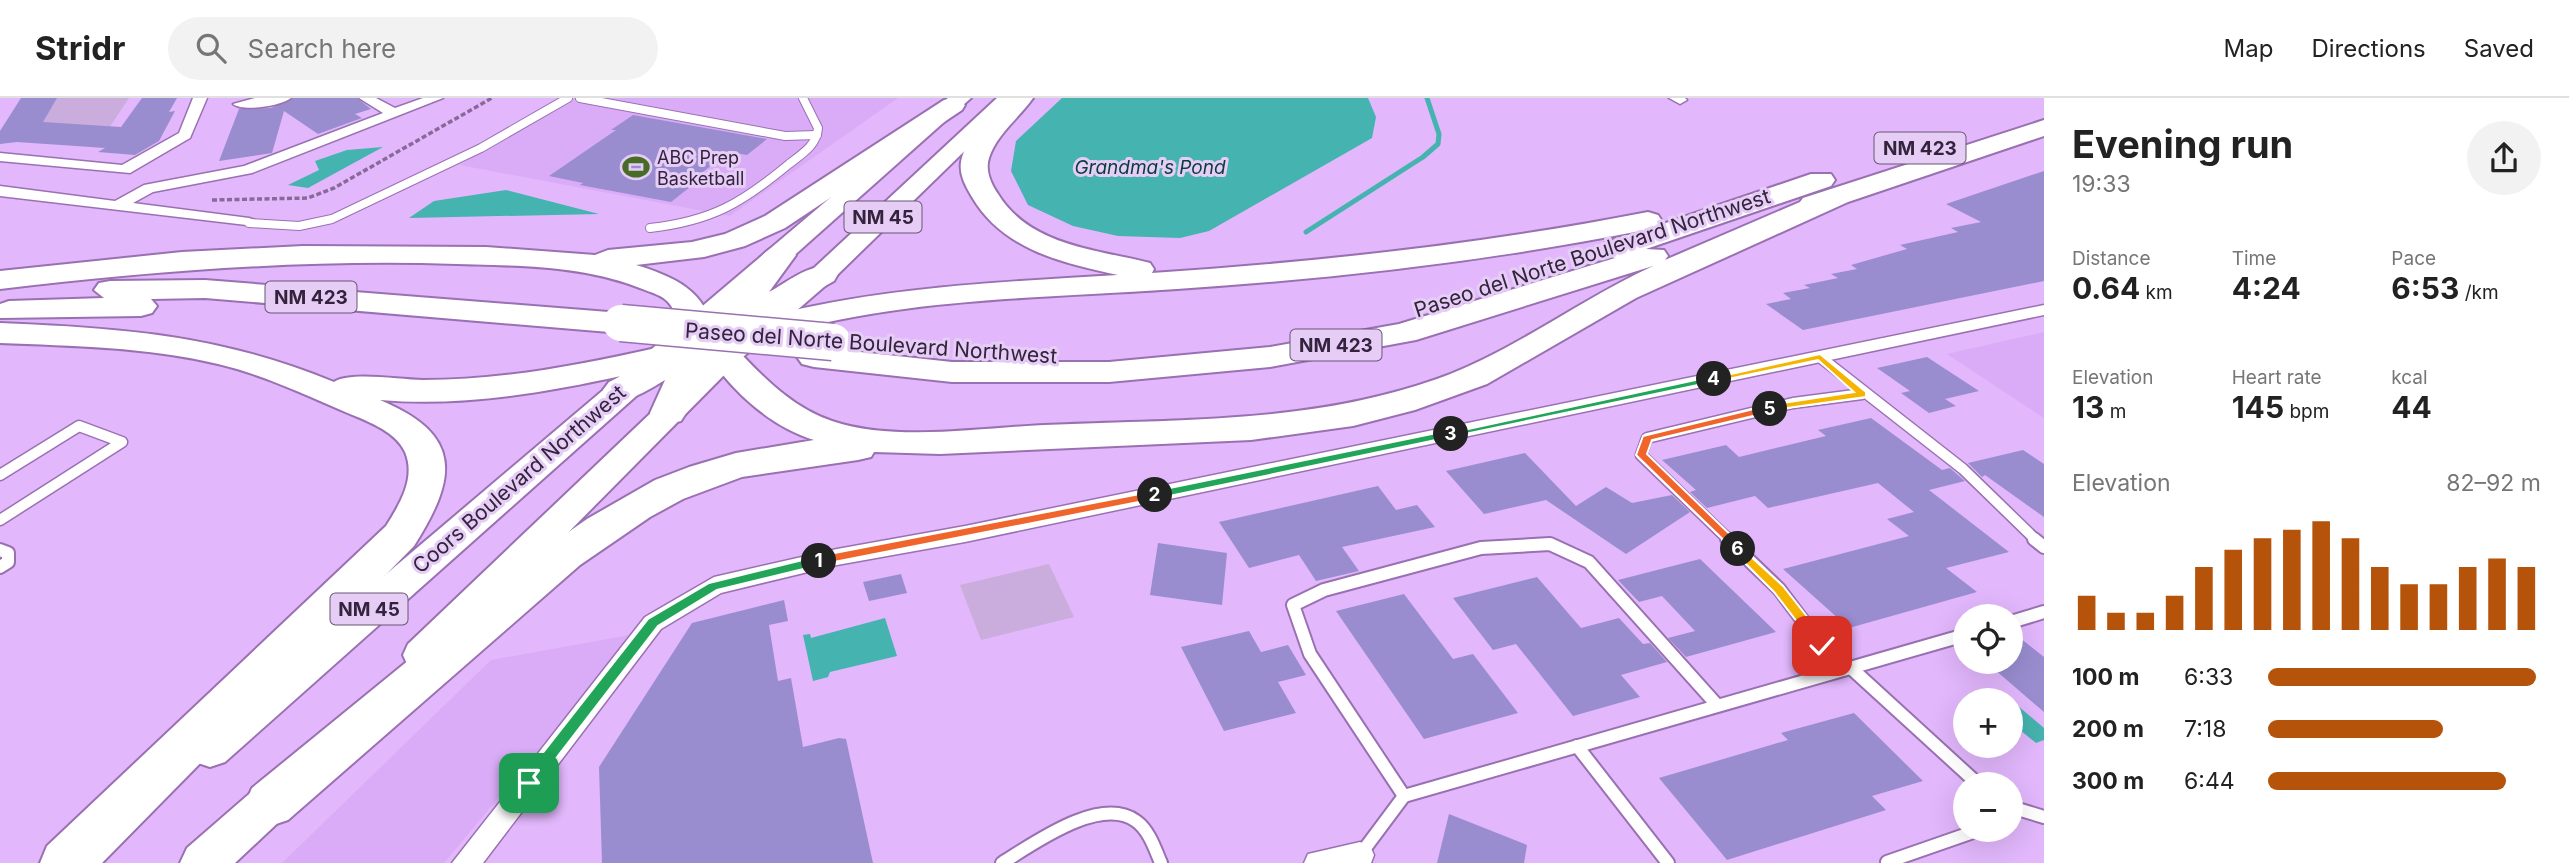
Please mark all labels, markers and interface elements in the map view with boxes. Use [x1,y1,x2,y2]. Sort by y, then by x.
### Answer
search box [168,17,658,80]
text: Stridr [35,28,126,68]
icon: search [192,29,230,67]
text: Search here [248,33,396,64]
text: Map [2224,34,2273,63]
text: Directions [2311,34,2426,63]
text: Saved [2464,34,2534,63]
text: Evening run [2072,121,2293,167]
button: share [2467,121,2541,195]
road number: NM 423 [1874,132,1966,164]
place label: ABC Prep Basketball [657,147,744,189]
sports icon: ABC Prep Basketball [621,152,651,182]
water label: Grandma's Pond [1074,156,1226,179]
text: 19:33 [2072,170,2131,198]
street label: Paseo del Norte Boulevard Northwest [1411,183,1773,323]
road number: NM 45 [844,202,922,232]
text: Distance [2072,247,2150,270]
text: Time [2232,247,2276,270]
text: Pace [2391,247,2436,270]
text: 0.64 [2072,270,2140,306]
text: 4:24 [2232,270,2301,306]
text: 6:53 [2391,270,2459,306]
road number: NM 423 [266,281,356,312]
text: km [2140,281,2173,304]
text: /km [2459,281,2499,304]
street label: Paseo del Norte Boulevard Northwest [684,318,1058,368]
road number: NM 423 [1290,330,1382,360]
pin: 4 [1696,362,1732,396]
text: Elevation [2072,366,2153,389]
text: Heart rate [2232,366,2322,389]
text: kcal [2391,366,2428,389]
text: 4 [1707,367,1720,390]
street label: Coors Boulevard Northwest [407,380,631,578]
text: 13 [2072,389,2104,425]
text: 145 [2232,389,2284,425]
text: 44 [2391,389,2432,425]
pin: 5 [1752,392,1788,426]
text: 5 [1763,397,1776,420]
text: m [2104,400,2126,423]
text: bpm [2284,400,2329,423]
pin: 3 [1434,416,1468,452]
text: 3 [1444,422,1457,445]
text: Elevation [2072,469,2171,497]
text: 82–92 m [2446,469,2541,497]
pin: 2 [1138,478,1172,512]
text: 2 [1149,483,1160,506]
pin: 6 [1720,532,1756,566]
text: 6 [1731,537,1744,560]
pin: 1 [802,544,836,578]
text: 1 [814,549,823,572]
road number: NM 45 [330,594,408,624]
map controls [1953,604,2023,842]
button: locate [1953,604,2023,674]
pin [1792,616,1852,676]
icon: check [1803,627,1841,665]
text: 100 m [2072,663,2139,691]
text: 6:33 [2184,663,2233,691]
button: + [1953,688,2023,758]
text: 200 m [2072,715,2144,743]
text: 7:18 [2184,715,2226,743]
pin [499,753,559,813]
icon: arrive [510,764,548,802]
text: 300 m [2072,767,2144,795]
text: 6:44 [2184,767,2235,795]
button: − [1953,772,2023,842]

